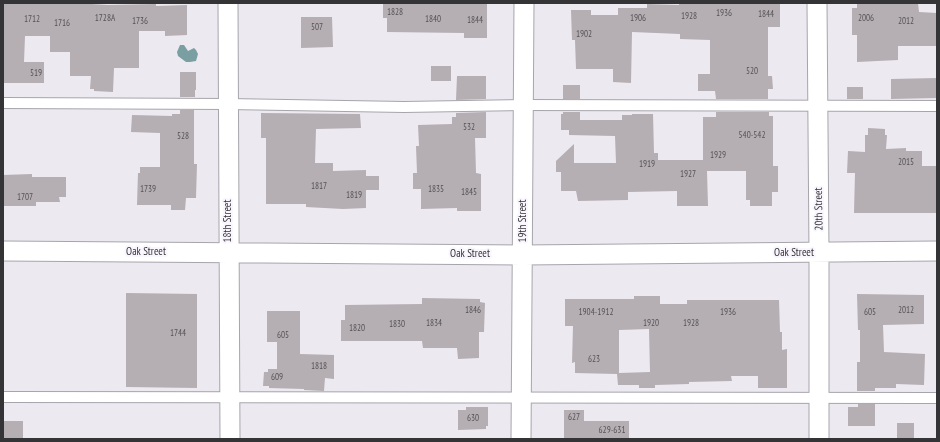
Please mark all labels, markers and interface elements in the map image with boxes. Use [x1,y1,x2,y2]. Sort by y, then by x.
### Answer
house number: 1828 [387,7,403,17]
house number: 1936 [716,8,732,18]
house number: 1844 [758,9,774,19]
house number: 1928 [681,11,697,21]
house number: 1728A [95,13,115,23]
house number: 1906 [630,13,646,23]
house number: 2006 [858,13,874,23]
house number: 1712 [24,14,40,24]
house number: 1840 [425,14,441,24]
house number: 1844 [467,15,483,25]
house number: 1736 [132,16,148,26]
house number: 2012 [898,16,914,26]
house number: 1716 [54,18,70,28]
house number: 507 [311,22,323,32]
house number: 1902 [576,29,592,39]
house number: 520 [746,66,758,76]
house number: 519 [30,68,42,78]
house number: 532 [463,122,475,132]
house number: 540-542 [739,130,765,140]
house number: 528 [177,131,189,141]
house number: 1929 [710,150,726,160]
house number: 2015 [898,157,914,167]
house number: 1919 [639,159,655,169]
house number: 1927 [680,169,696,179]
house number: 1817 [311,181,327,191]
house number: 1739 [140,184,156,194]
house number: 1835 [428,184,444,194]
house number: 1845 [461,187,477,197]
street label: 20th Street [812,187,826,231]
house number: 1819 [346,190,362,200]
house number: 1707 [17,192,33,202]
street label: 18th Street [221,200,235,242]
street label: 19th Street [516,200,530,242]
street label: Oak Street [126,245,166,259]
street label: Oak Street [774,246,814,260]
street label: Oak Street [450,247,490,261]
house number: 1846 [465,305,481,315]
house number: 2012 [898,305,914,315]
house number: 1904-1912 [578,307,614,317]
house number: 1936 [720,307,736,317]
house number: 605 [864,307,876,317]
house number: 1834 [426,318,442,328]
house number: 1920 [643,318,659,328]
house number: 1928 [683,318,699,328]
house number: 1830 [389,319,405,329]
house number: 1820 [349,323,365,333]
house number: 1744 [170,328,186,338]
house number: 605 [277,330,289,340]
house number: 623 [588,354,600,364]
house number: 1818 [311,361,327,371]
house number: 609 [271,372,283,382]
house number: 627 [568,412,580,422]
house number: 630 [467,413,479,423]
house number: 629-631 [599,425,625,435]

